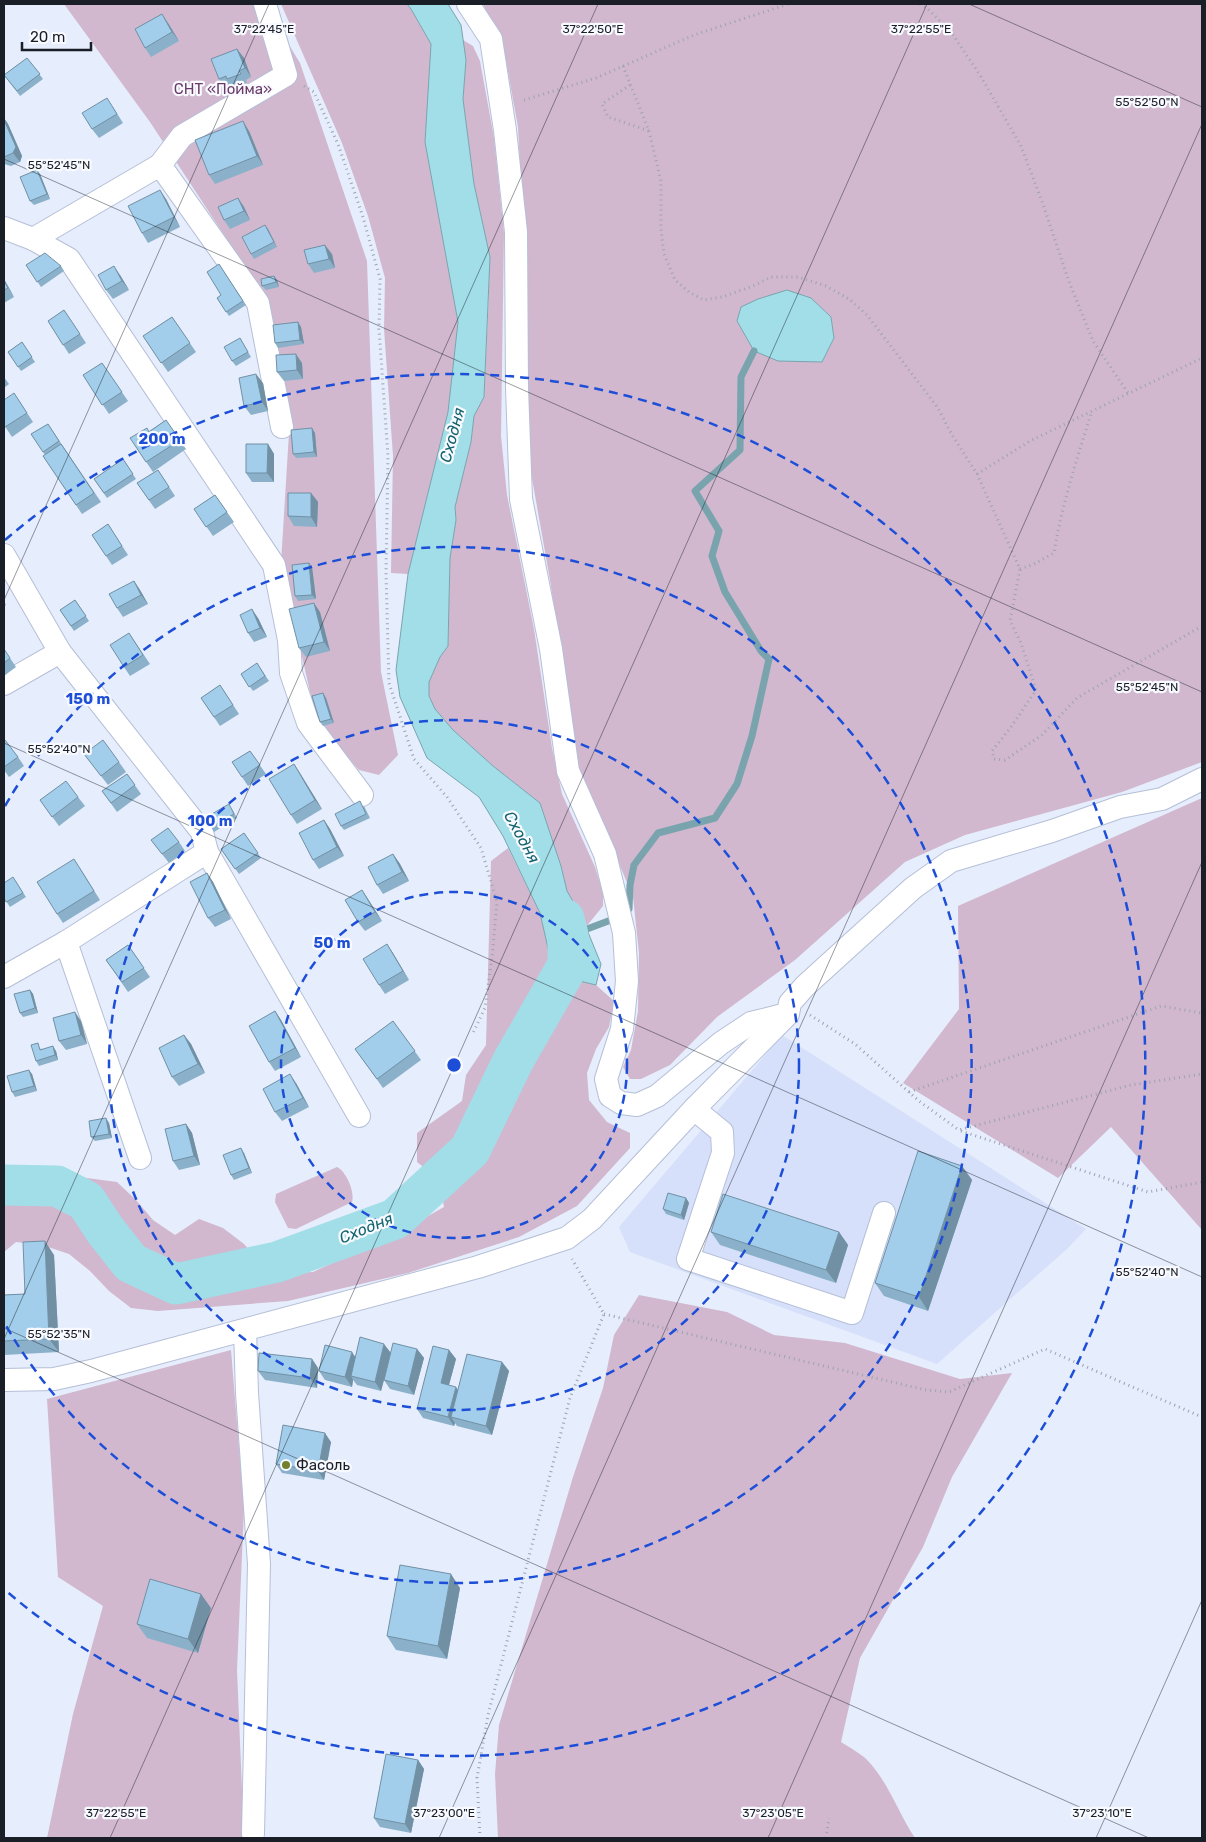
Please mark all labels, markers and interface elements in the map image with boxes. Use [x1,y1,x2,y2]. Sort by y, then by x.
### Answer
scale bar [22,20,91,52]
text: 37°22'45"E [234,22,294,36]
text: 37°22'50"E [562,22,624,36]
text: 37°22'55"E [891,22,951,36]
text: 20 m [30,28,65,46]
park label: СНТ «Пойма» [174,80,272,98]
text: 55°52'50"N [1115,95,1179,109]
text: 55°52'45"N [28,158,90,172]
water label: Сходня [436,405,469,465]
text: 200 m [138,430,186,448]
text: 55°52'45"N [1116,680,1178,694]
text: 150 m [66,690,110,708]
text: 55°52'40"N [28,742,90,756]
water label: Сходня [500,808,544,866]
text: 100 m [188,812,232,830]
text: 50 m [314,934,350,952]
centre of rings [445,1056,463,1074]
water label: Сходня [336,1209,396,1247]
text: 55°52'40"N [1116,1265,1178,1279]
text: 55°52'35"N [28,1327,90,1341]
place label: Фасоль [296,1456,351,1474]
marker: Фасоль [280,1459,292,1471]
text: 37°22'55"E [86,1806,146,1820]
text: 37°23'00"E [413,1806,475,1820]
text: 37°23'05"E [742,1806,804,1820]
text: 37°23'10"E [1072,1806,1132,1820]

